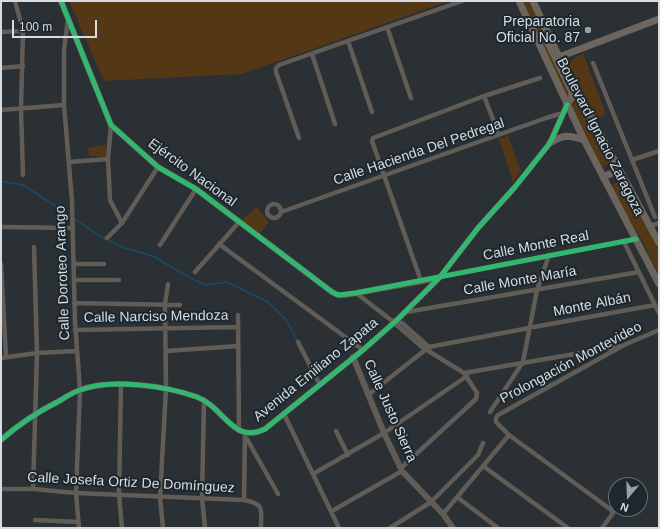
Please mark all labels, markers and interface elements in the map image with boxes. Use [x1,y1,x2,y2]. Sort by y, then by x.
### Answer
scale bar [14,12,99,38]
place label: Preparatoria Oficial No. 87 [496,14,580,46]
text: 100 m [19,20,52,34]
marker: Preparatoria Oficial No. 87 [583,25,593,35]
street label: Boulevard Ignacio Zaragoza [553,55,647,219]
street label: Calle Hacienda Del Pedregal [331,115,507,189]
street label: Ejército Nacional [145,135,239,211]
street label: Calle Doroteo Arango [52,205,74,341]
street label: Calle Monte Real [482,228,590,264]
street label: Calle Monte María [462,263,578,299]
street label: Monte Albán [552,289,632,321]
street label: Calle Narciso Mendoza [83,307,229,327]
street label: Avenida Emiliano Zapata [250,315,382,425]
street label: Prolongación Montevideo [497,318,645,408]
street label: Calle Justo Sierra [360,357,420,465]
street label: Calle Josefa Ortiz De Domínguez [27,469,235,497]
north arrow [608,477,648,517]
text: N [619,500,630,514]

